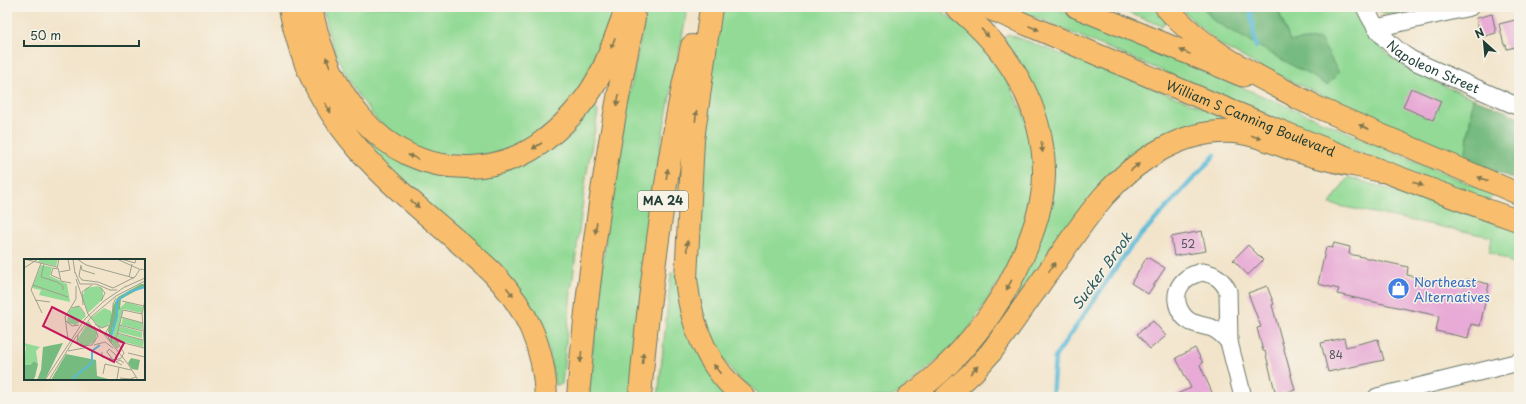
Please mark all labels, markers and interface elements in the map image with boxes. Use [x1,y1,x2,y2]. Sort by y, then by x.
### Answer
scale bar [24,22,139,48]
north arrow [1464,22,1504,62]
one-way arrow [1029,25,1041,31]
text: 50 m [30,26,61,44]
one-way arrow [980,28,990,38]
street label: Napoleon Street [1387,34,1483,96]
one-way arrow [610,38,616,50]
one-way arrow [1178,48,1190,54]
one-way arrow [325,56,331,68]
street label: William S Canning Boulevard [1163,75,1338,161]
one-way arrow [614,94,620,106]
one-way arrow [324,102,331,114]
one-way arrow [693,110,699,122]
one-way arrow [1358,124,1370,130]
one-way arrow [1250,134,1262,140]
one-way arrow [1039,141,1045,153]
one-way arrow [532,142,542,150]
one-way arrow [406,153,418,159]
one-way arrow [1130,163,1141,172]
one-way arrow [664,168,670,180]
one-way arrow [1478,176,1489,182]
one-way arrow [1412,182,1424,188]
road number: MA 24 [638,191,688,211]
one-way arrow [409,200,420,209]
one-way arrow [593,222,599,234]
water label: Sucker Brook [1066,227,1137,314]
house number: 52 [1181,235,1195,252]
one-way arrow [683,240,690,252]
inset map [24,259,145,380]
one-way arrow [1048,261,1056,272]
place label: Northeast Alternatives [1414,272,1490,306]
shop icon: Northeast Alternatives [1385,276,1411,302]
one-way arrow [1005,279,1012,291]
one-way arrow [506,287,514,298]
house number: 84 [1329,346,1343,363]
one-way arrow [578,351,584,363]
one-way arrow [640,352,647,364]
one-way arrow [713,364,722,375]
one-way arrow [969,365,979,375]

